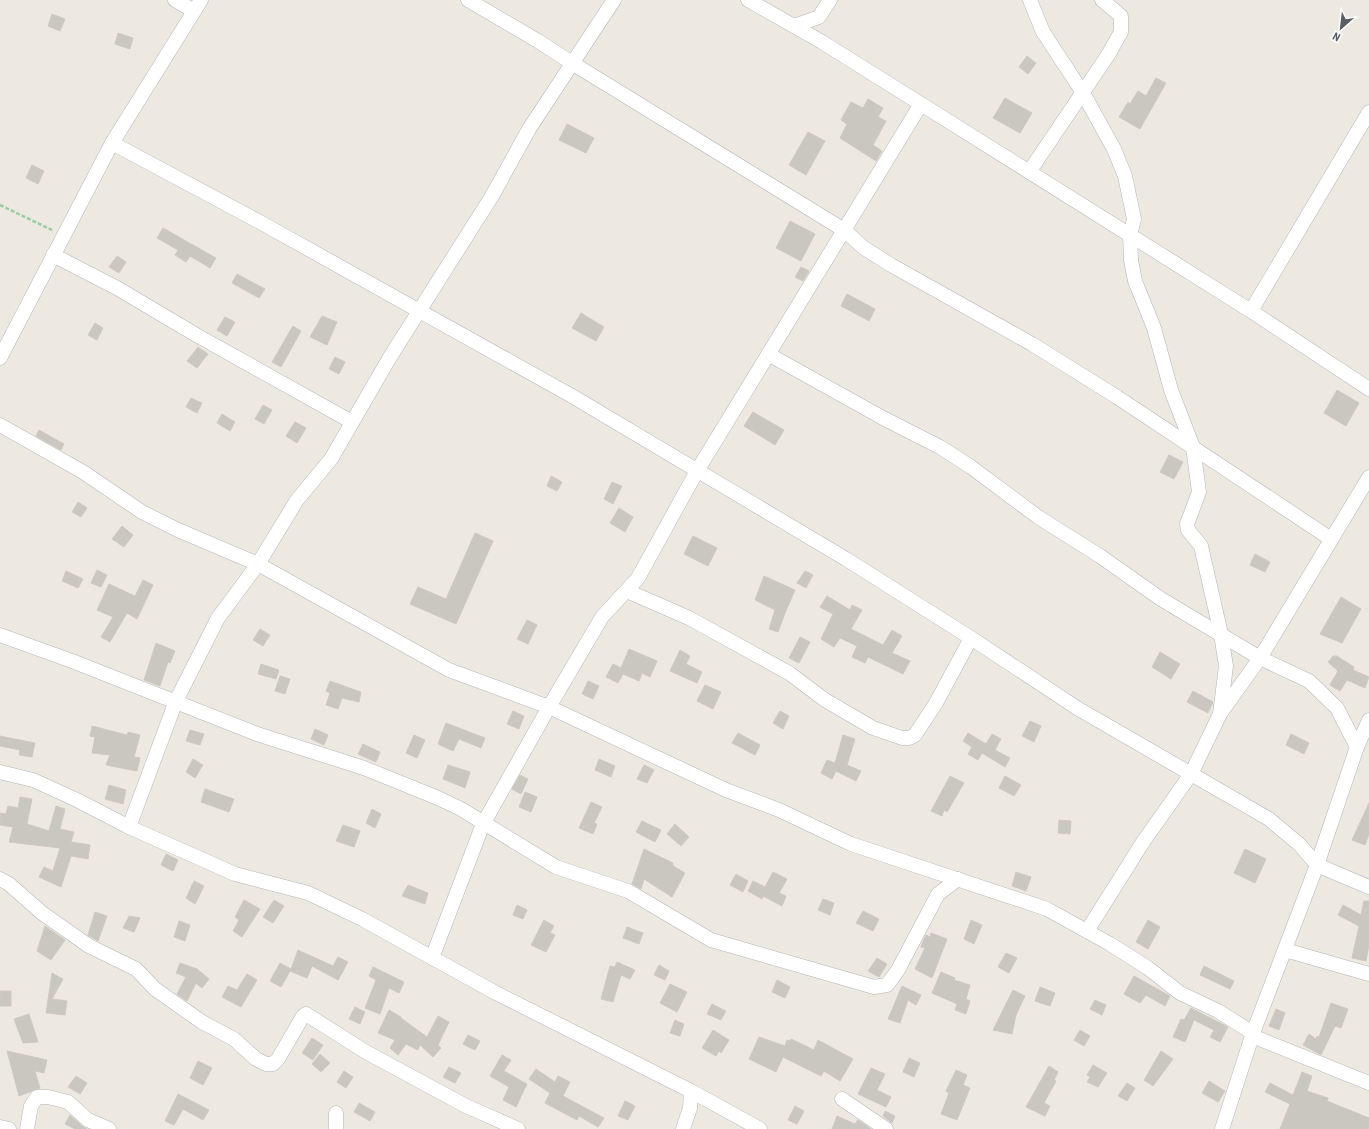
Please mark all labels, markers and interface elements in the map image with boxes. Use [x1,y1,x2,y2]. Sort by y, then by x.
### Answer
north arrow [1321,8,1361,48]
text: N [1330,29,1343,44]

